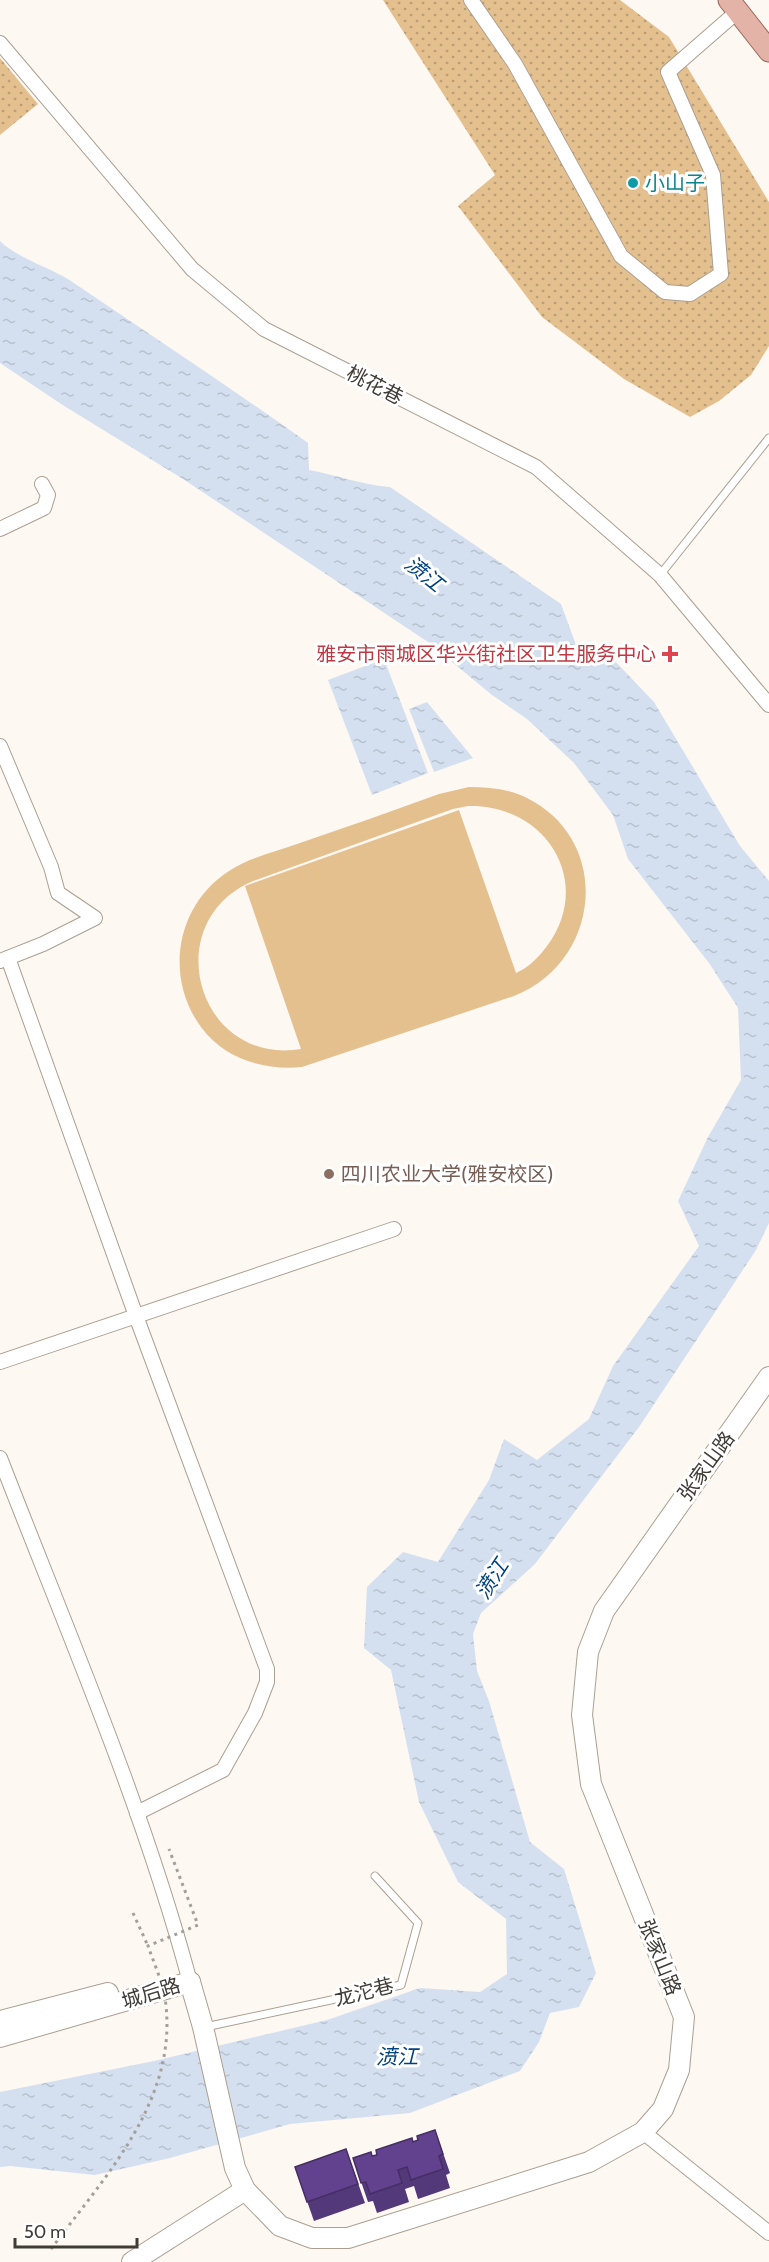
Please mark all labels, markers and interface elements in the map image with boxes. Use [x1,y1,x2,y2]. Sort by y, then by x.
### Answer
place label: 小山子 [645,171,705,195]
marker: 小山子 [626,176,640,190]
street label: 桃花巷 [343,361,407,409]
water label: 𣸣江 [400,551,450,598]
place label: 雅安市雨城区华兴街社区卫生服务中心 [316,642,656,666]
marker: 雅安市雨城区华兴街社区卫生服务中心 [661,645,679,663]
place label: 四川农业大学(雅安校区) [341,1162,554,1186]
marker: 四川农业大学(雅安校区) [322,1167,336,1181]
street label: 张家山路 [673,1427,739,1505]
water label: 𣸣江 [470,1553,515,1603]
street label: 张家山路 [634,1915,686,1999]
street label: 城后路 [119,1973,183,2013]
street label: 龙沱巷 [332,1973,396,2011]
water label: 𣸣江 [376,2044,420,2069]
scale bar [15,2211,136,2249]
text: 50 m [24,2221,66,2243]

